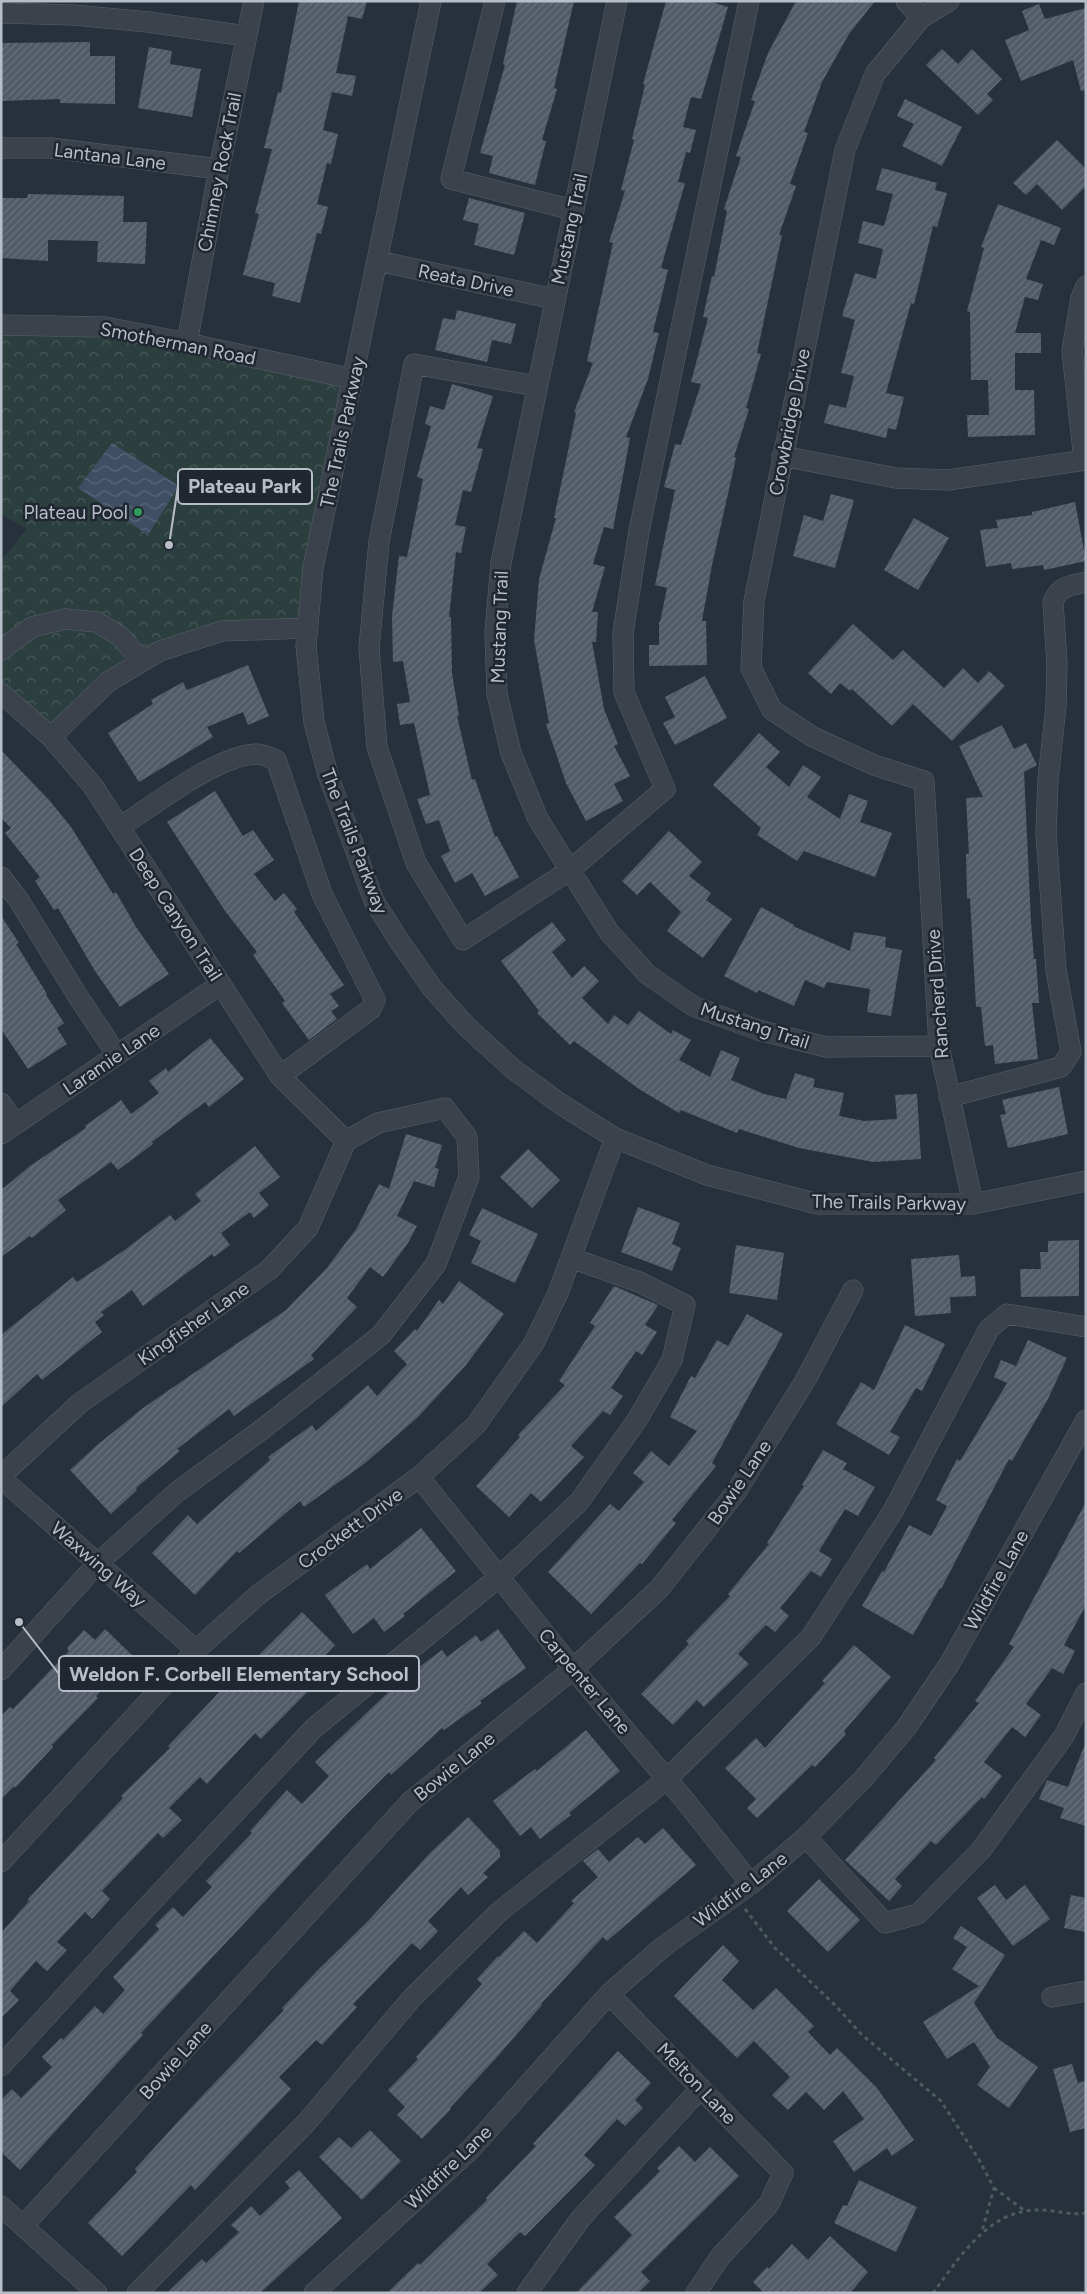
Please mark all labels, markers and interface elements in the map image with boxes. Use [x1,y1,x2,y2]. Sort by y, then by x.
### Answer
street label: Chimney Rock Trail [193,91,246,254]
street label: Lantana Lane [53,138,167,175]
street label: Mustang Trail [546,171,592,287]
street label: Reata Drive [416,259,516,302]
street label: Smotherman Road [98,317,258,370]
street label: Crowbridge Drive [764,347,815,497]
street label: The Trails Parkway [315,354,370,510]
callout: Plateau Park [178,469,312,504]
text: Plateau Park [188,474,302,498]
place label: Plateau Pool [24,501,128,524]
marker: Plateau Pool [132,506,144,518]
street label: Mustang Trail [486,570,513,684]
street label: The Trails Parkway [316,765,393,917]
street label: Deep Canyon Trail [124,843,227,985]
street label: Rancherd Drive [922,929,953,1059]
street label: Mustang Trail [698,997,812,1054]
street label: Laramie Lane [58,1019,164,1100]
street label: The Trails Parkway [812,1190,966,1215]
street label: Kingfisher Lane [133,1277,253,1370]
street label: Bowie Lane [703,1436,776,1529]
street label: Crockett Drive [293,1483,407,1574]
street label: Waxwing Way [46,1517,151,1612]
street label: Wildfire Lane [959,1526,1034,1635]
street label: Carpenter Lane [534,1624,636,1739]
callout: Weldon F. Corbell Elementary School [59,1656,419,1691]
text: Weldon F. Corbell Elementary School [69,1662,409,1686]
street label: Bowie Lane [409,1727,499,1806]
street label: Wildfire Lane [689,1847,792,1932]
street label: Bowie Lane [134,2016,216,2104]
street label: Melton Lane [652,2038,741,2129]
street label: Wildfire Lane [400,2120,496,2214]

